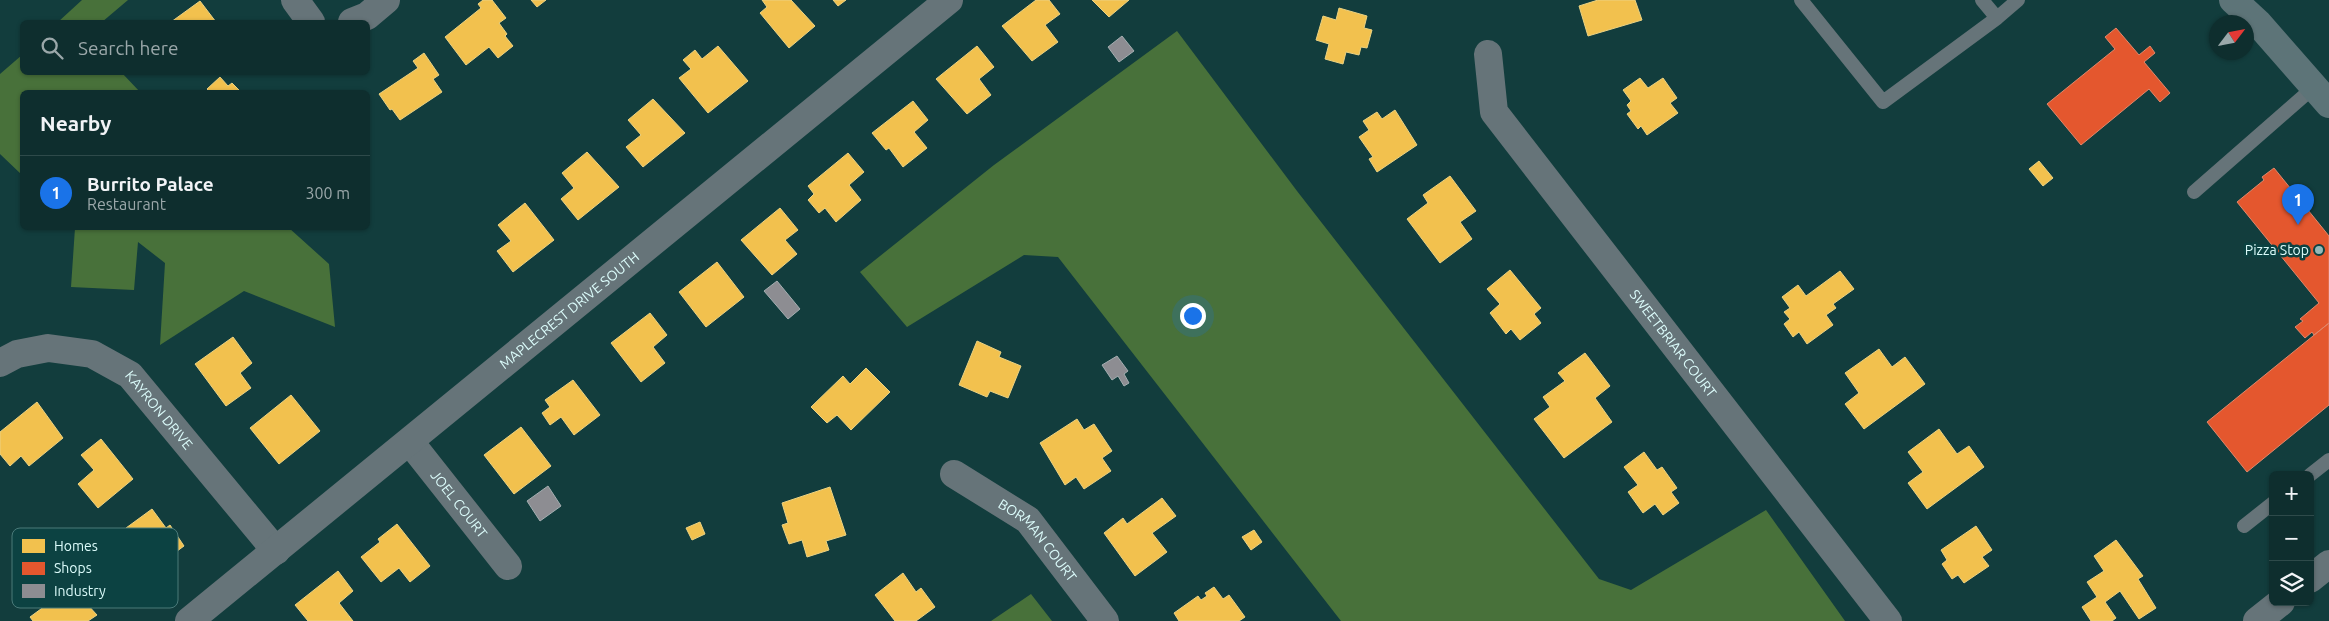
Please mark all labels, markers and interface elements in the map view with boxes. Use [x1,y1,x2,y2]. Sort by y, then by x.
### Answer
north arrow [2209,15,2254,60]
search box [20,20,370,75]
icon: search [38,34,66,62]
text: Search here [78,37,178,59]
text: Nearby [40,111,111,135]
text: Burrito Palace [87,173,214,195]
text: 1 [51,184,61,202]
text: 300 m [305,184,350,202]
pin: 1 [2282,184,2314,225]
text: Restaurant [87,195,166,213]
place label: Pizza Stop [2245,242,2309,258]
marker: Pizza Stop [2313,244,2325,256]
street label: MAPLECREST DRIVE SOUTH [496,249,642,372]
street label: SWEETBRIAR COURT [1627,287,1720,401]
your location [1180,303,1206,329]
street label: KAYRON DRIVE [122,367,196,452]
street label: JOEL COURT [427,467,491,541]
map controls [2269,471,2314,606]
button: + [2269,471,2314,516]
street label: BORMAN COURT [995,496,1080,585]
button: − [2269,516,2314,561]
legend [12,528,178,608]
text: Homes [54,538,98,554]
text: Shops [54,560,92,576]
button: layers [2269,561,2314,606]
text: Industry [54,583,106,599]

